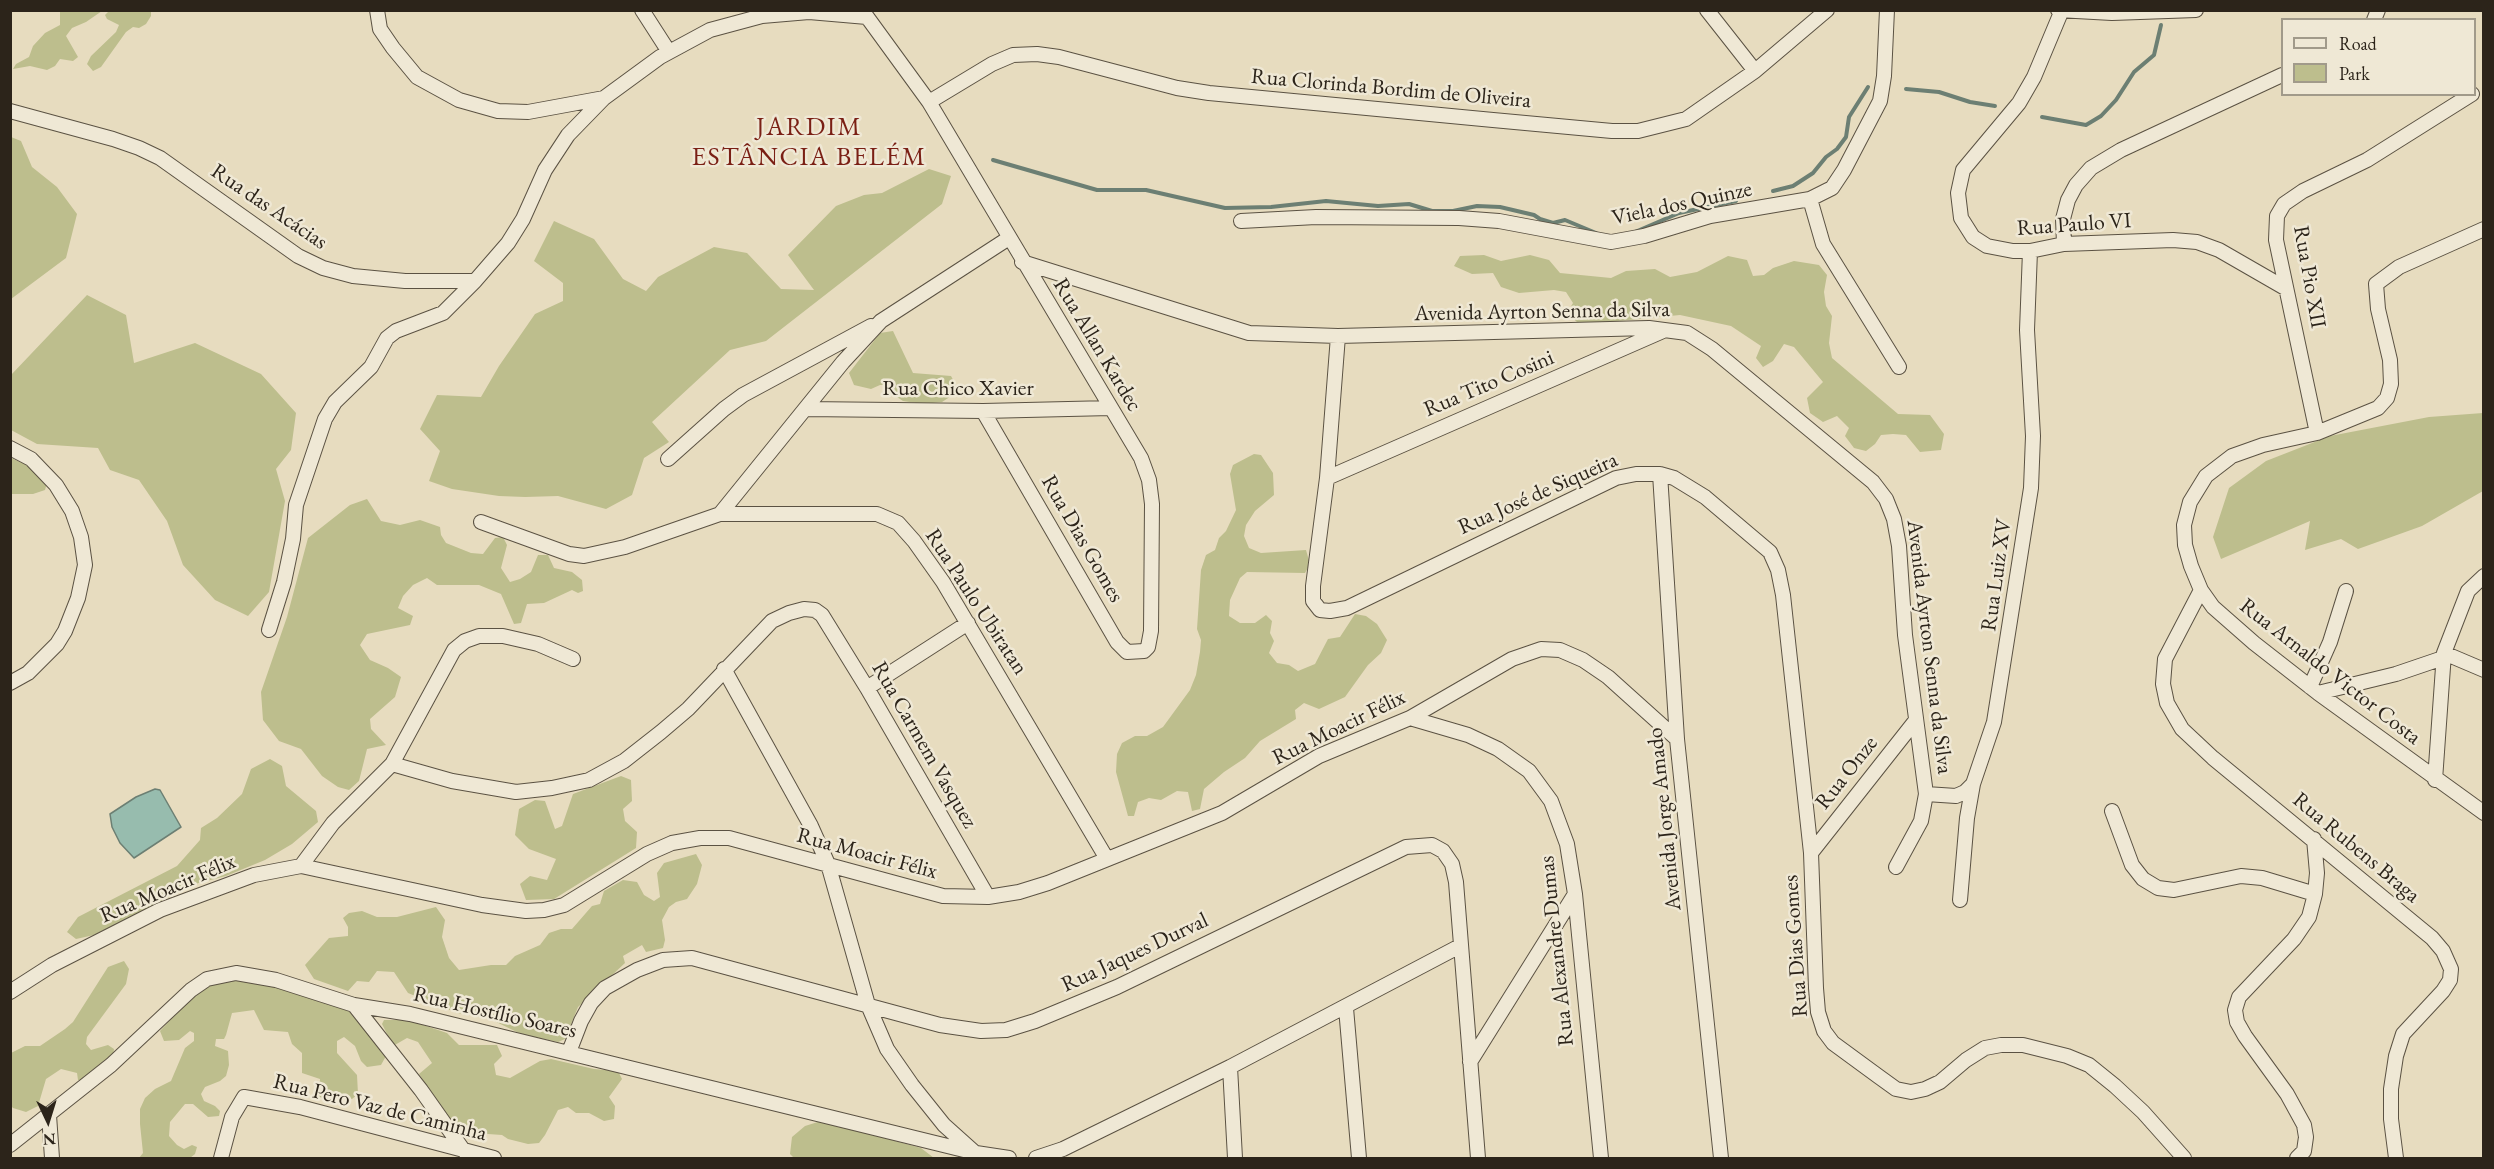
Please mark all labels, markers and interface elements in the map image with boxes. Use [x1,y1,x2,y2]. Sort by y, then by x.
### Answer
legend [2281,18,2476,96]
text: Road [2339,32,2377,55]
text: Park [2339,62,2370,85]
street label: Rua Clorinda Bordim de Oliveira [1250,64,1532,114]
district label: JARDIM ESTÂNCIA BELÉM [691,112,927,174]
street label: Rua das Acácias [206,158,332,256]
street label: Viela dos Quinze [1610,176,1754,232]
street label: Rua Paulo VI [2016,208,2132,242]
street label: Rua Pio XII [2287,224,2331,330]
street label: Rua Allan Kardec [1047,274,1147,416]
street label: Avenida Ayrton Senna da Silva [1414,297,1670,327]
street label: Rua Tito Cosini [1420,345,1558,423]
street label: Rua Chico Xavier [882,376,1034,402]
street label: Rua José de Siqueira [1454,447,1622,541]
street label: Rua Dias Gomes [1035,471,1129,607]
street label: Rua Luiz XV [1976,517,2018,633]
street label: Avenida Ayrton Senna da Silva [1900,519,1958,775]
street label: Rua Paulo Ubiratan [919,524,1033,680]
street label: Rua Arnaldo Victor Costa [2234,593,2426,751]
street label: Rua Carmem Vasquez [866,657,982,833]
street label: Rua Moacir Félix [1268,684,1410,772]
street label: Avenida Jorge Amado [1642,726,1688,912]
street label: Rua Onze [1810,731,1884,815]
street label: Rua Rubens Braga [2287,787,2425,909]
street label: Rua Moacir Félix [794,823,940,885]
street label: Rua Moacir Félix [96,849,240,929]
street label: Rua Alexandre Dumas [1534,854,1580,1048]
street label: Rua Dias Gomes [1778,874,1814,1018]
street label: Rua Jaques Durval [1057,907,1213,999]
street label: Rua Hostílio Soares [411,981,579,1045]
street label: Rua Pero Vaz de Caminha [271,1069,489,1147]
north arrow [18,1091,78,1151]
text: N [42,1129,56,1150]

